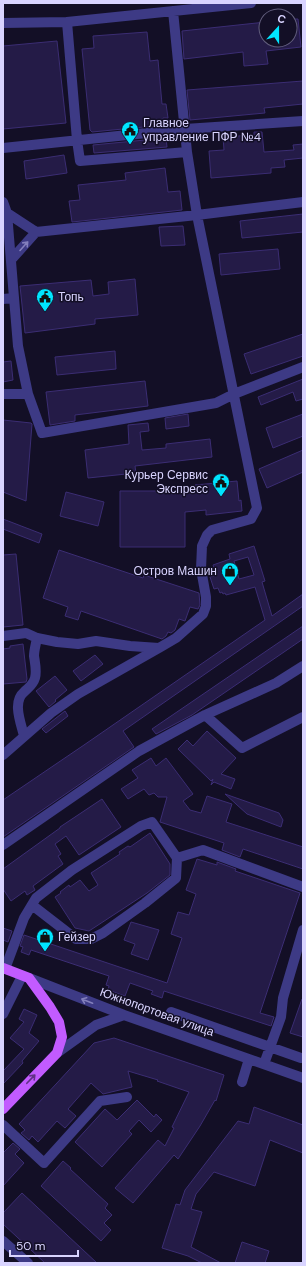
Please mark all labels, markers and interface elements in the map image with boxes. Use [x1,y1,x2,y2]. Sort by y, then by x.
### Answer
north arrow [258,8,298,48]
text: С [275,11,288,27]
place label: Главное управление ПФР №4 [143,115,261,145]
public building icon: Главное управление ПФР №4 [120,120,140,145]
one-way arrow [19,240,28,251]
public building icon: Топь [35,287,55,312]
place label: Топь [58,289,84,305]
place label: Курьер Сервис Экспресс [125,467,208,497]
public building icon: Курьер Сервис Экспресс [211,472,231,497]
shop icon: Остров Машин [220,561,240,586]
place label: Остров Машин [133,563,217,579]
shop icon: Гейзер [35,927,55,952]
place label: Гейзер [58,929,96,945]
street label: Южнопортовая улица [98,984,217,1040]
one-way arrow [82,997,94,1005]
one-way arrow [27,1074,36,1084]
scale bar [10,1232,78,1258]
text: 50 m [16,1238,45,1254]

